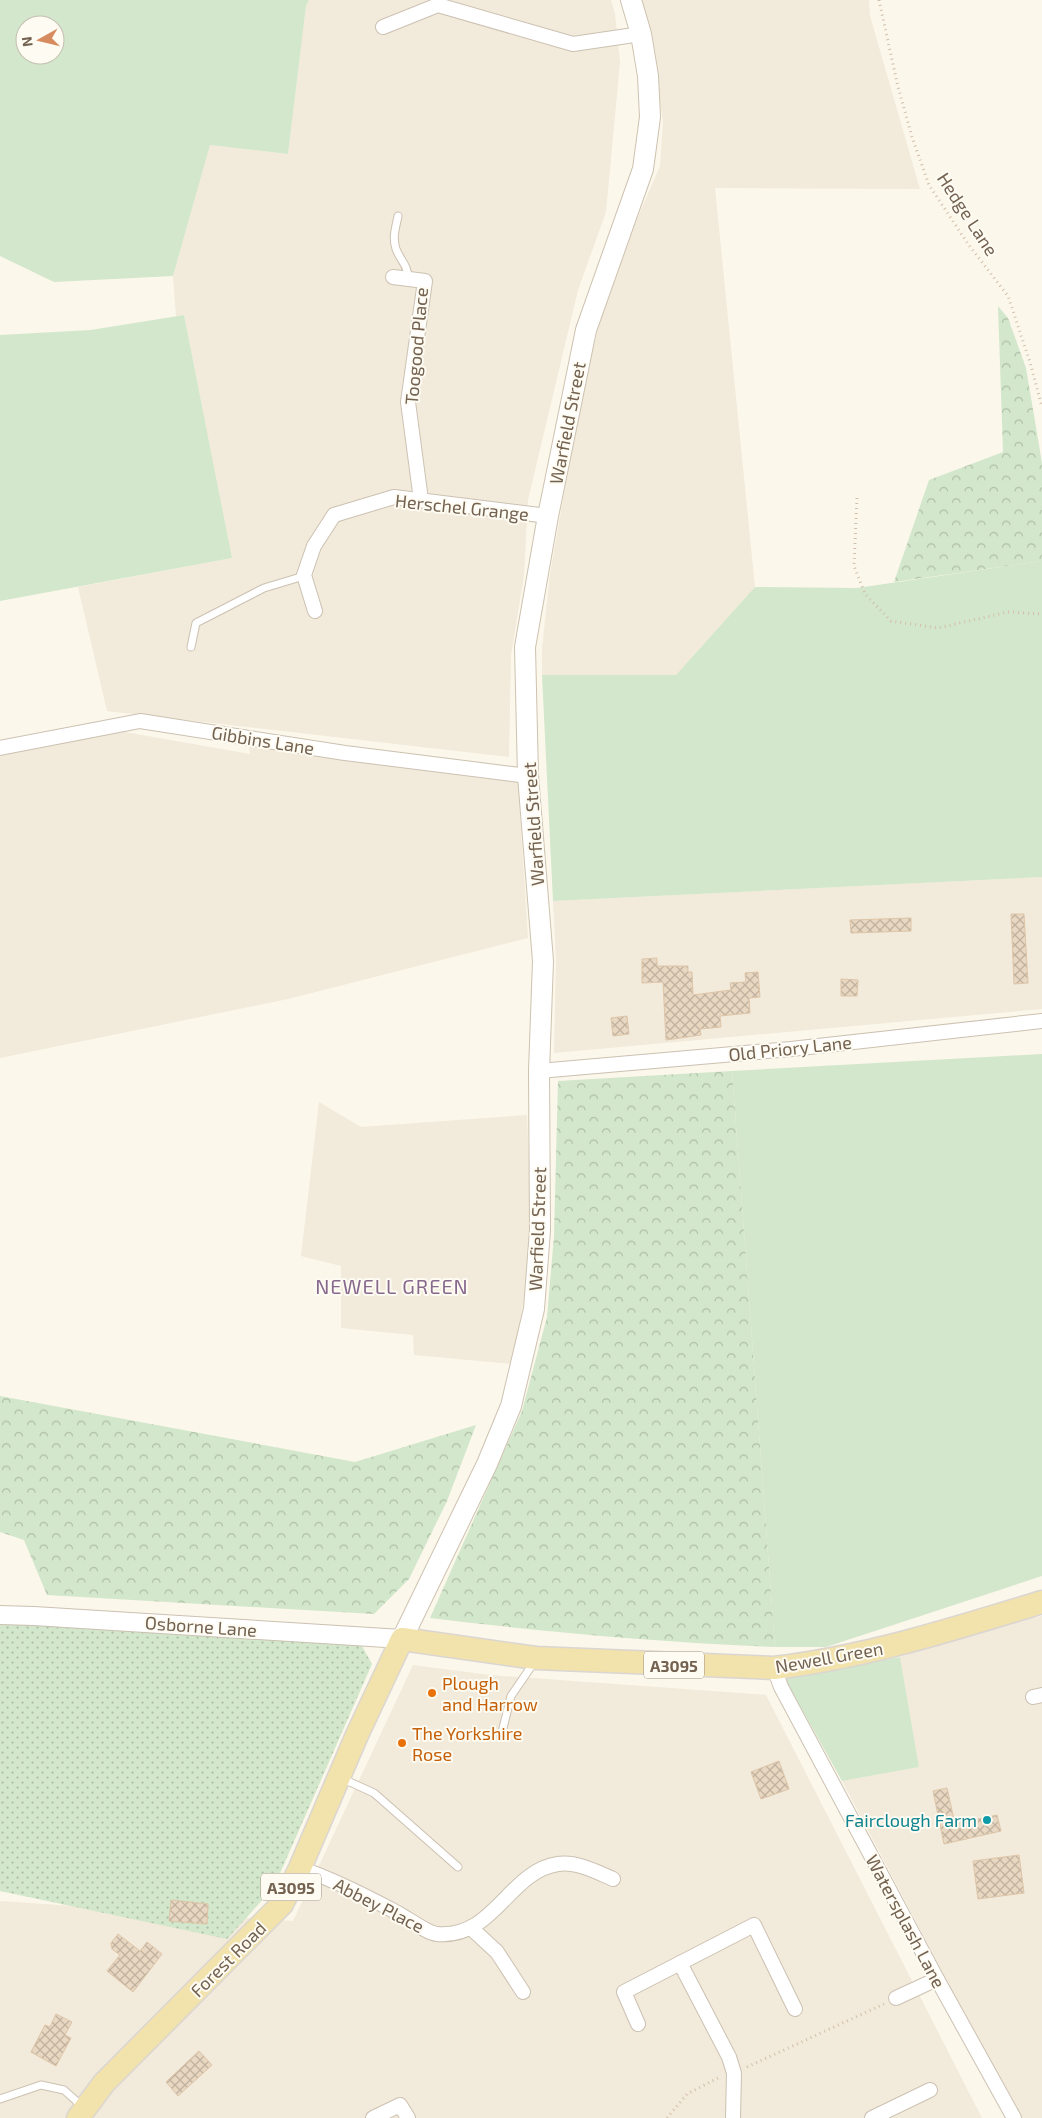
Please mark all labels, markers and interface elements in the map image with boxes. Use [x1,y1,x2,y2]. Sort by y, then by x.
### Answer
north arrow [15,15,65,65]
text: N [18,36,36,48]
street label: Hedge Lane [933,168,1003,260]
street label: Toogood Place [400,286,432,406]
street label: Warfield Street [544,360,590,486]
street label: Herschel Grange [394,489,530,525]
street label: Gibbins Lane [210,721,316,759]
street label: Warfield Street [518,761,548,887]
street label: Old Priory Lane [727,1031,853,1065]
street label: Warfield Street [524,1166,550,1291]
district label: NEWELL GREEN [315,1274,469,1298]
street label: Osborne Lane [144,1611,258,1641]
street label: Newell Green [773,1637,885,1677]
road number: A3095 [644,1652,704,1678]
place label: Plough and Harrow [442,1672,538,1715]
marker: Plough and Harrow [426,1687,438,1699]
place label: The Yorkshire Rose [412,1722,522,1765]
marker: The Yorkshire Rose [396,1737,408,1749]
place label: Fairclough Farm [845,1809,977,1831]
marker: Fairclough Farm [981,1814,993,1826]
street label: Watersplash Lane [862,1850,950,1992]
street label: Abbey Place [330,1873,428,1937]
road number: A3095 [261,1874,321,1900]
street label: Forest Road [186,1917,270,2001]

